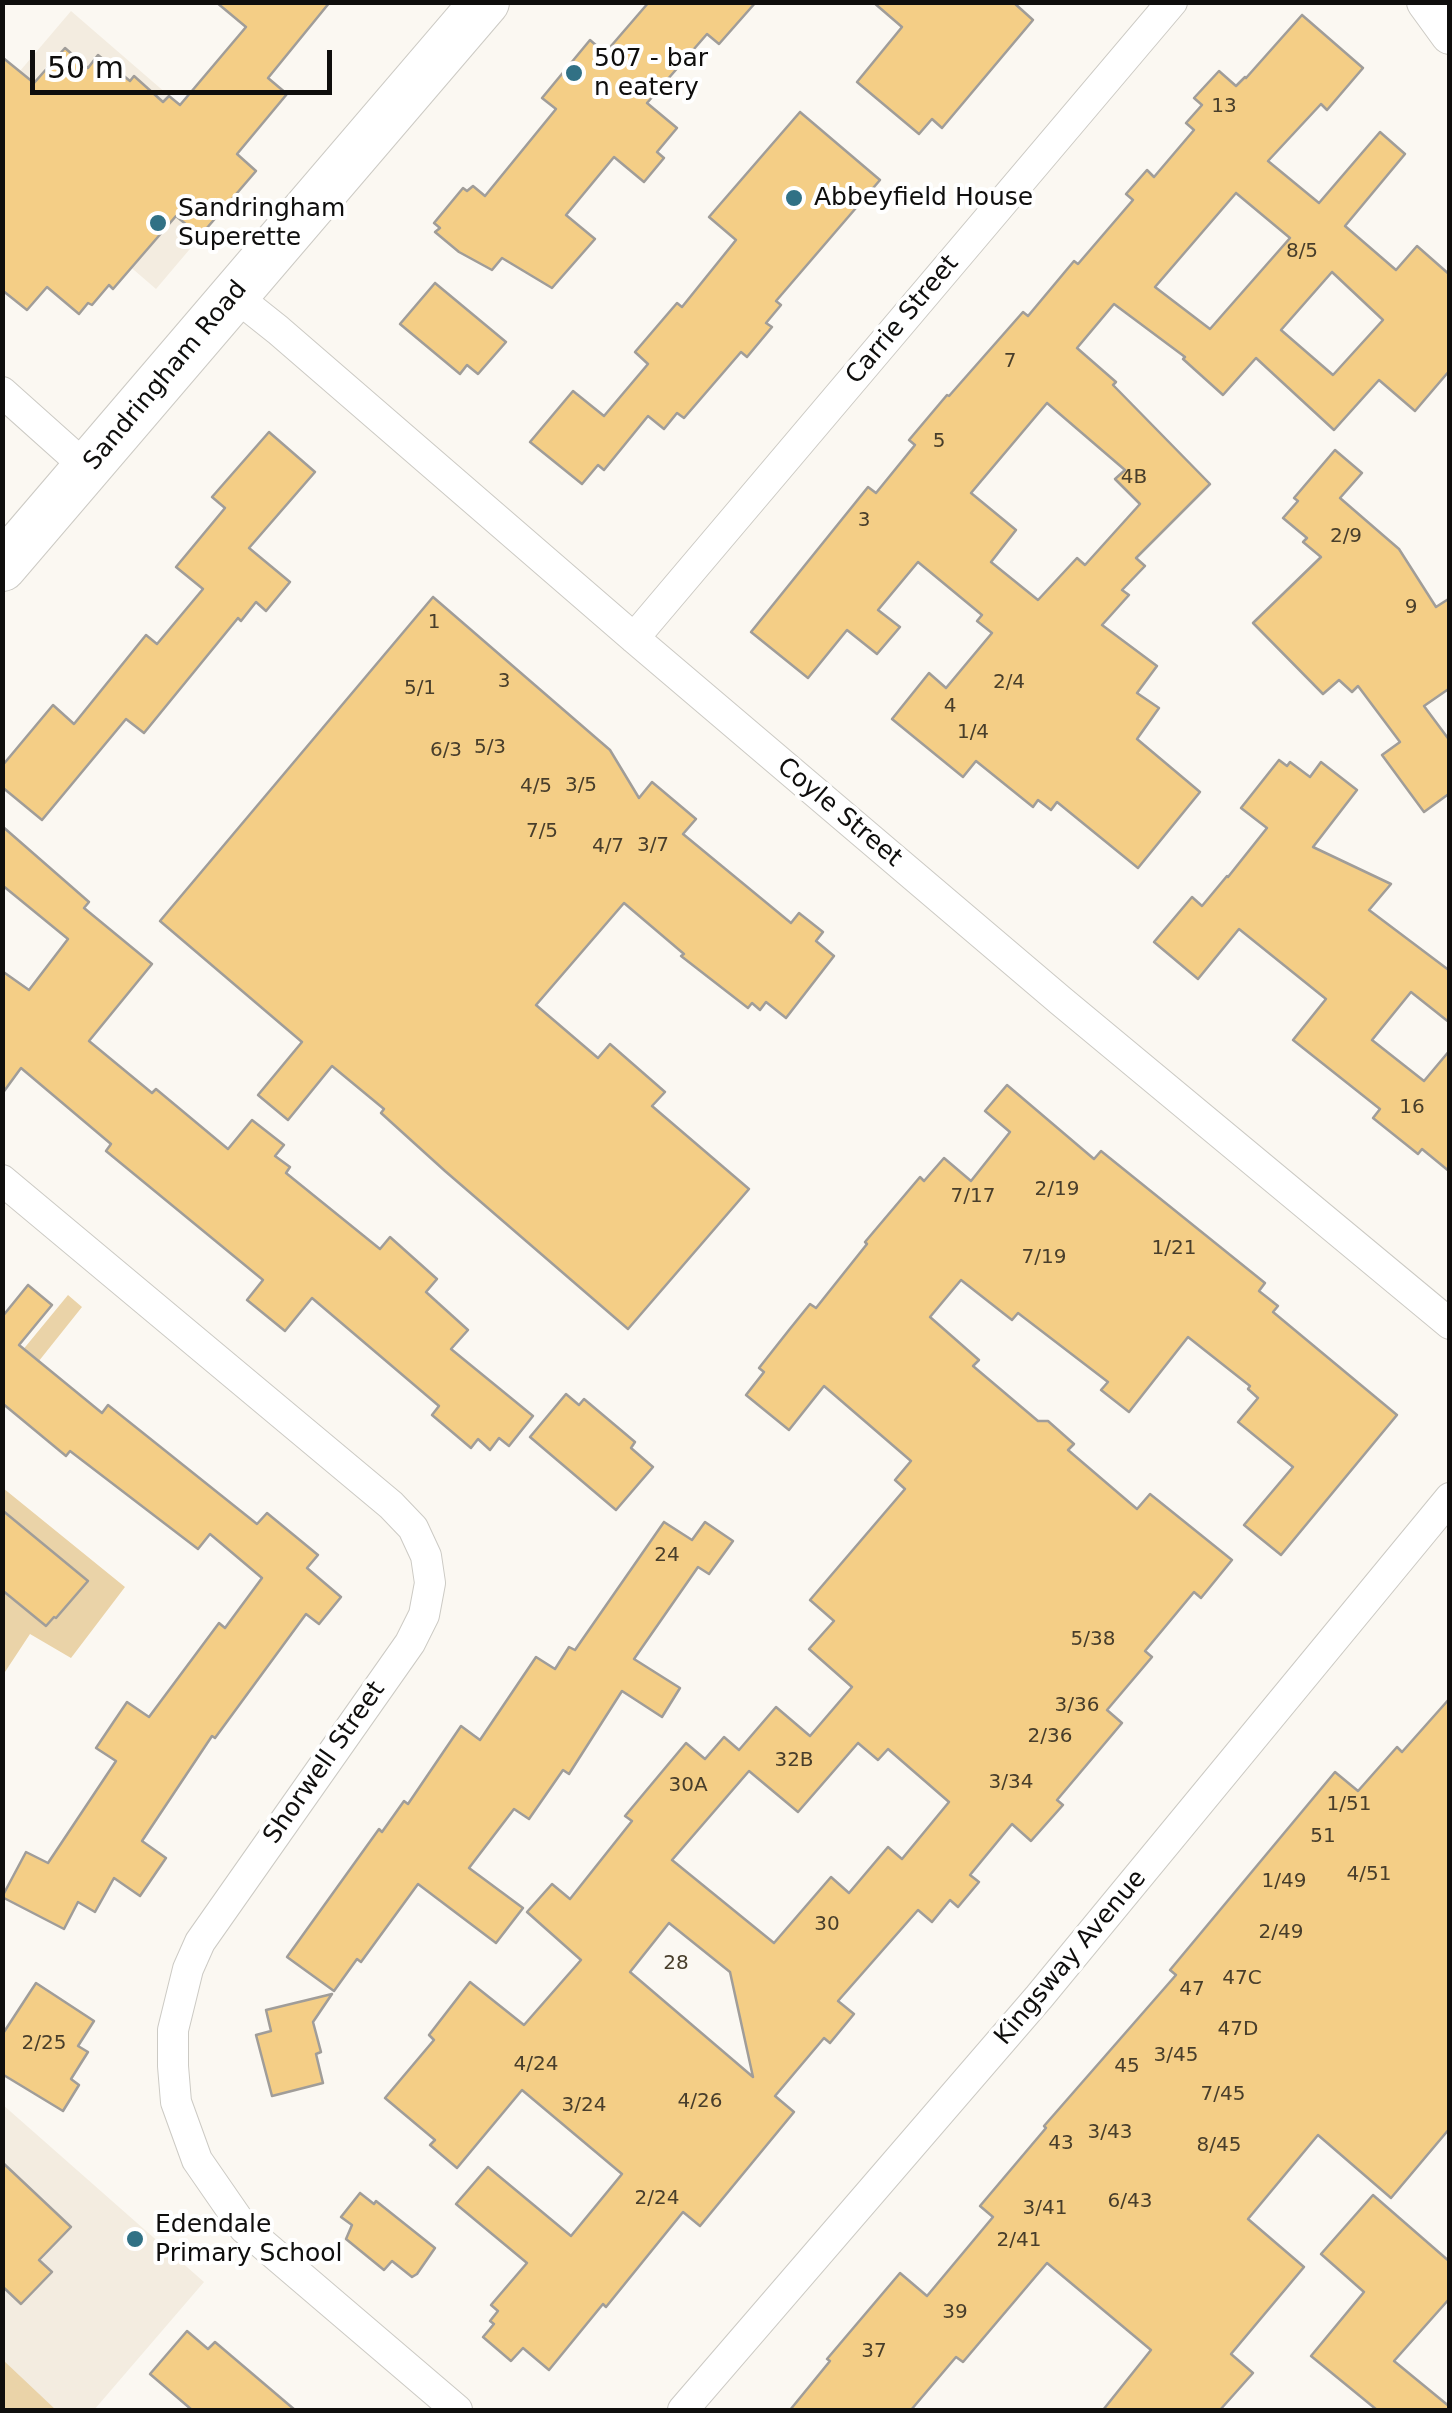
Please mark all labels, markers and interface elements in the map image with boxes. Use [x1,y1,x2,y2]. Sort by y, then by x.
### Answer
scale bar [35,30,338,92]
place label: 507 - bar n eatery [594,44,708,103]
text: 50 m [47,50,124,85]
marker: 507 - bar n eatery [563,62,585,84]
house number: 13 [1211,95,1237,119]
place label: Abbeyfield House [814,183,1033,213]
marker: Abbeyfield House [783,187,805,209]
place label: Sandringham Superette [178,194,345,253]
marker: Sandringham Superette [147,212,169,234]
house number: 8/5 [1286,240,1318,264]
street label: Carrie Street [840,249,966,391]
street label: Sandringham Road [78,275,254,477]
house number: 7 [1004,350,1016,374]
house number: 5 [933,430,945,454]
house number: 4B [1121,466,1147,490]
house number: 3 [858,509,870,533]
house number: 2/9 [1330,525,1362,549]
house number: 9 [1405,596,1417,620]
house number: 1 [428,611,440,635]
house number: 3 [498,670,510,694]
house number: 2/4 [993,671,1025,695]
house number: 5/1 [404,677,436,701]
house number: 4 [944,695,956,719]
house number: 1/4 [957,721,989,745]
house number: 5/3 [474,736,506,760]
house number: 6/3 [430,739,462,763]
street label: Coyle Street [770,752,908,874]
house number: 3/5 [565,774,597,798]
house number: 4/5 [520,775,552,799]
house number: 7/5 [526,820,558,844]
house number: 3/7 [637,834,669,858]
house number: 4/7 [592,835,624,859]
house number: 16 [1399,1096,1425,1120]
house number: 2/19 [1035,1178,1079,1202]
house number: 7/17 [951,1185,995,1209]
house number: 1/21 [1152,1237,1196,1261]
house number: 7/19 [1022,1246,1066,1270]
house number: 24 [654,1544,680,1568]
house number: 5/38 [1071,1628,1115,1652]
street label: Shorwell Street [258,1676,392,1850]
house number: 3/36 [1055,1694,1099,1718]
house number: 2/36 [1028,1725,1072,1749]
house number: 32B [774,1749,814,1773]
house number: 3/34 [989,1771,1033,1795]
house number: 30A [668,1774,708,1798]
house number: 1/51 [1327,1793,1371,1817]
house number: 51 [1310,1825,1336,1849]
house number: 4/51 [1347,1863,1391,1887]
street label: Kingsway Avenue [989,1864,1153,2052]
house number: 1/49 [1262,1870,1306,1894]
house number: 30 [814,1913,840,1937]
house number: 2/49 [1259,1921,1303,1945]
house number: 28 [663,1952,689,1976]
house number: 47C [1222,1967,1262,1991]
house number: 47 [1179,1978,1205,2002]
house number: 47D [1218,2018,1258,2042]
house number: 2/25 [22,2032,66,2056]
house number: 3/45 [1154,2044,1198,2068]
house number: 4/24 [514,2053,558,2077]
house number: 45 [1114,2055,1140,2079]
house number: 7/45 [1201,2083,1245,2107]
house number: 4/26 [678,2090,722,2114]
house number: 3/24 [562,2094,606,2118]
house number: 3/43 [1088,2121,1132,2145]
house number: 43 [1048,2132,1074,2156]
house number: 8/45 [1197,2134,1241,2158]
house number: 2/24 [635,2187,679,2211]
house number: 6/43 [1108,2190,1152,2214]
house number: 3/41 [1023,2197,1067,2221]
place label: Edendale Primary School [155,2210,343,2269]
marker: Edendale Primary School [124,2228,146,2250]
house number: 2/41 [997,2229,1041,2253]
house number: 39 [942,2301,968,2325]
house number: 37 [861,2340,887,2364]

